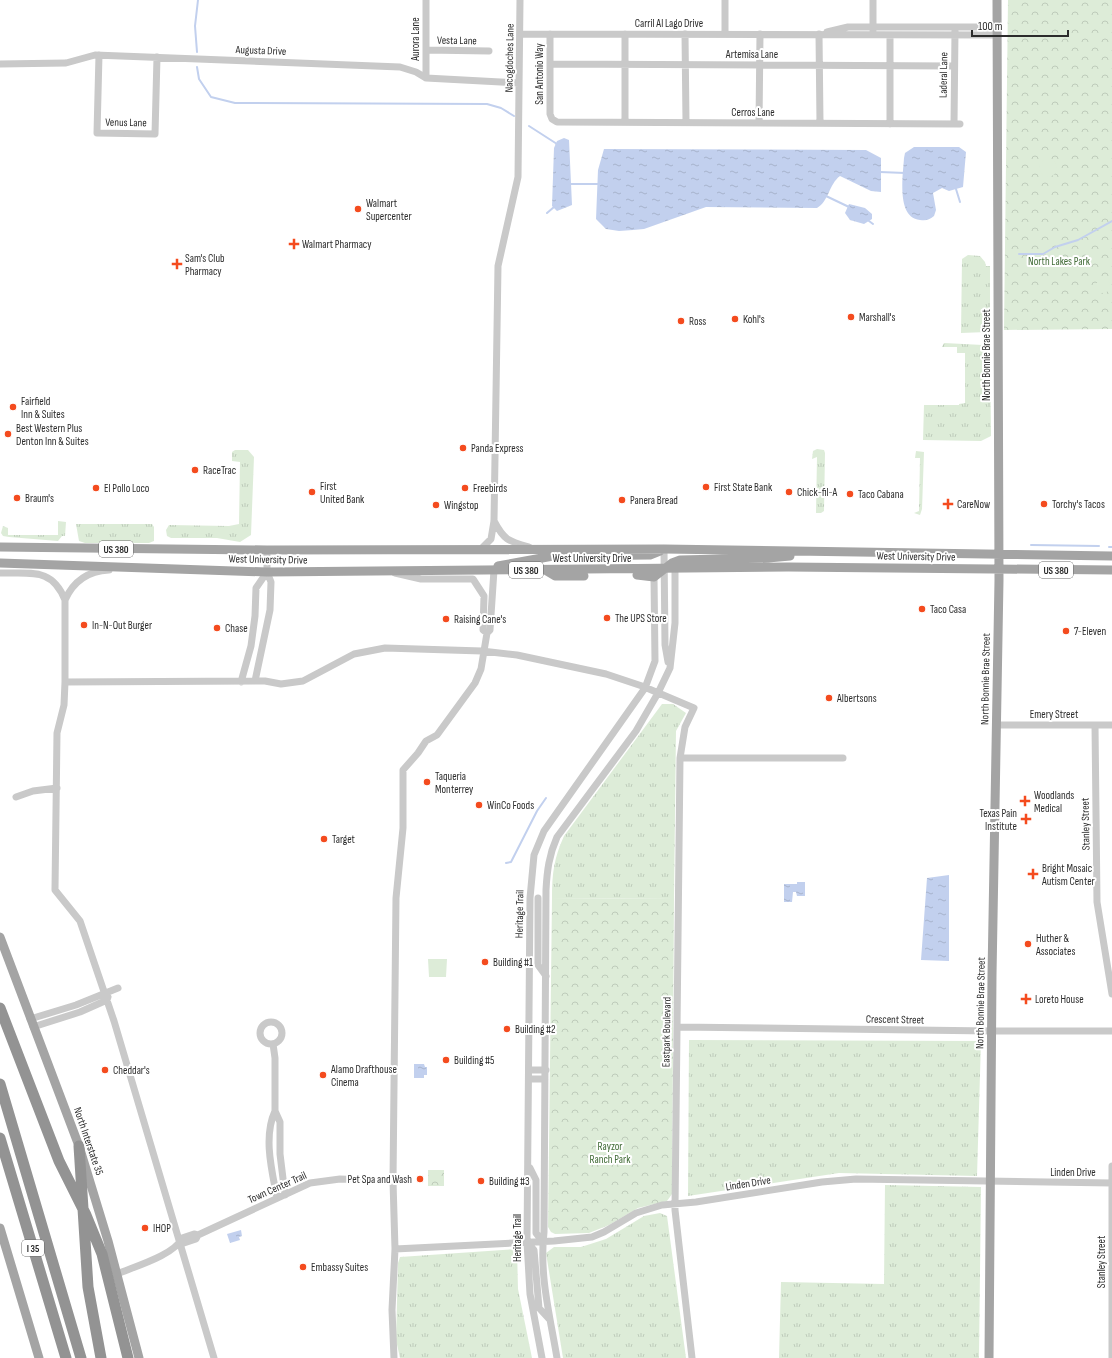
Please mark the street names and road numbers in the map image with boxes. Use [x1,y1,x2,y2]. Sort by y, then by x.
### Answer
street label: Aurora Lane [409,17,422,62]
street label: Carril Al Lago Drive [635,17,703,30]
street label: Nacogdoches Lane [502,23,517,93]
street label: Vesta Lane [437,34,477,47]
street label: Augusta Drive [234,43,287,58]
street label: San Antonio Way [533,43,546,105]
street label: Artemisa Lane [725,48,778,61]
street label: Laderal Lane [937,52,950,98]
street label: Cerros Lane [731,106,775,119]
street label: Venus Lane [105,116,147,129]
street label: North Bonnie Brae Street [980,308,993,401]
road number: US 380 [99,541,133,557]
street label: West University Drive [876,549,956,564]
street label: West University Drive [228,552,308,567]
street label: West University Drive [553,552,631,565]
road number: US 380 [509,562,543,578]
road number: US 380 [1039,562,1073,578]
street label: North Bonnie Brae Street [978,632,993,725]
street label: Emery Street [1030,708,1079,721]
street label: Stanley Street [1079,797,1092,850]
street label: Heritage Trail [513,890,526,938]
street label: North Bonnie Brae Street [973,956,988,1049]
street label: Eastpark Boulevard [659,996,674,1067]
street label: Crescent Street [866,1012,925,1027]
street label: North Interstate 35 [71,1106,106,1177]
street label: Linden Drive [1050,1166,1096,1179]
street label: Town Center Trail [246,1169,309,1206]
street label: Linden Drive [725,1174,772,1193]
street label: Heritage Trail [511,1214,524,1262]
street label: Stanley Street [1095,1235,1108,1288]
road number: I 35 [22,1240,44,1256]

